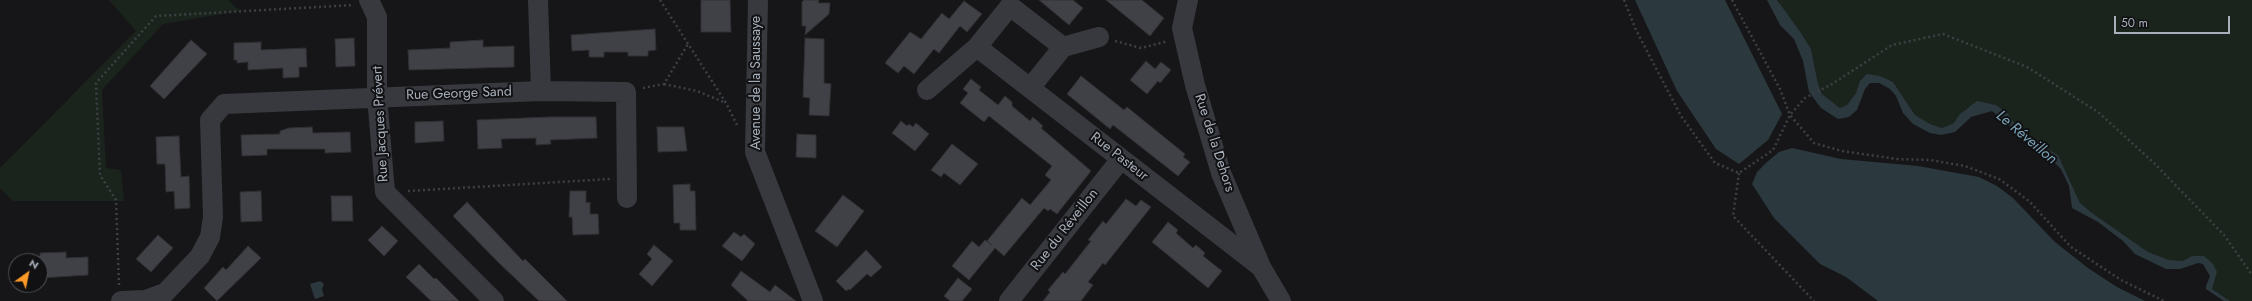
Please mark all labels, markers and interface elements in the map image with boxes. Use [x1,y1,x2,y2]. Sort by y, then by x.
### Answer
scale bar [2116,8,2232,34]
text: 50 m [2121,14,2148,32]
street label: Avenue de la Saussaye [749,16,765,150]
street label: Rue Jacques Prévert [370,66,392,182]
street label: Rue George Sand [406,84,512,104]
street label: Rue de la Dehors [1190,92,1238,194]
water label: Le Réveillon [1992,107,2060,169]
street label: Rue Pasteur [1087,129,1151,185]
street label: Rue du Réveillon [1028,186,1102,274]
north arrow [8,253,48,293]
text: N [26,255,42,273]

